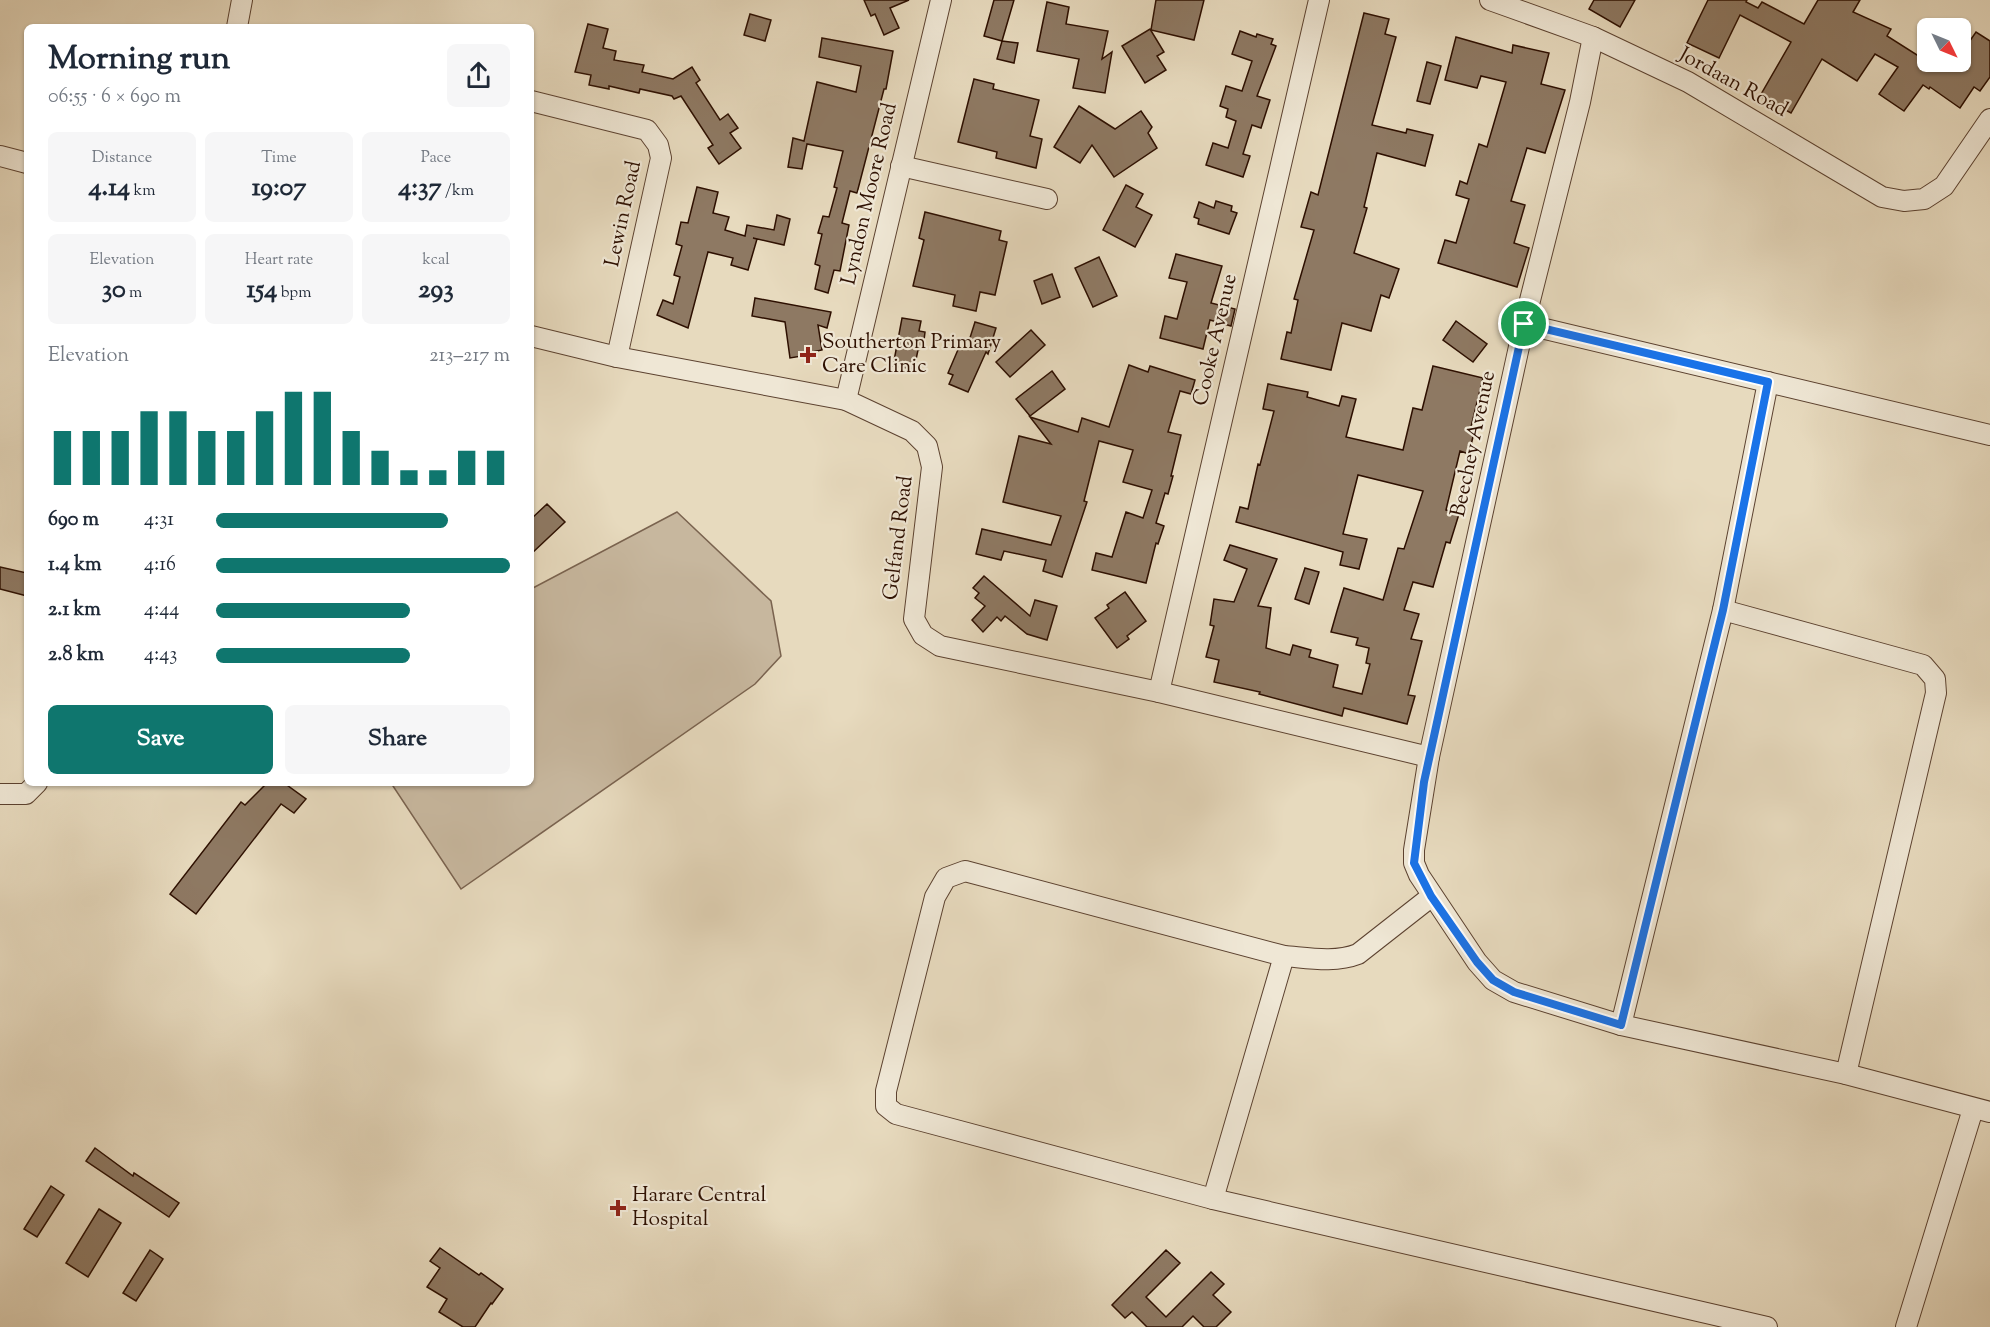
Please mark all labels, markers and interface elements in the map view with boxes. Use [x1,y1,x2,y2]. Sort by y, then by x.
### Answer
north arrow [1917,18,1971,72]
map controls [1917,18,1971,72]
text: Morning run [48,36,230,84]
street label: Jordaan Road [1672,40,1793,125]
button: share [447,44,510,107]
text: 06:55 · 6 × 690 m [48,83,181,112]
street label: Lyndon Moore Road [834,100,906,288]
text: Distance [92,147,152,170]
text: Time [261,147,297,170]
text: Pace [421,147,451,170]
street label: Lewin Road [598,158,650,270]
text: 4.14 [89,170,130,207]
text: 19:07 [252,170,306,207]
text: 4:37 [398,170,442,207]
text: km [130,180,155,203]
text: /km [442,180,474,203]
text: Elevation [90,249,154,272]
text: Heart rate [245,249,313,272]
text: kcal [422,249,450,272]
street label: Cooke Avenue [1186,271,1246,409]
text: 30 [102,272,126,309]
text: 154 [247,272,277,309]
text: 293 [418,272,454,309]
text: m [126,282,142,305]
text: bpm [277,282,311,305]
pin [1498,298,1549,349]
icon: arrive [1507,307,1540,340]
place label: Southerton Primary Care Clinic [822,328,1002,382]
text: Elevation [48,342,129,371]
text: 213–217 m [429,342,510,371]
marker: Southerton Primary Care Clinic [799,346,817,364]
street label: Beechey Avenue [1444,368,1504,520]
street label: Gelfand Road [876,474,922,602]
text: 690 m [48,506,99,535]
text: 4:31 [144,506,174,535]
text: 1.4 km [48,551,102,580]
text: 4:16 [144,551,176,580]
text: 2.1 km [48,596,101,625]
text: 4:44 [144,596,179,625]
text: 2.8 km [48,641,104,670]
text: 4:43 [144,641,177,670]
button: Save [48,705,273,774]
button: Share [285,705,510,774]
place label: Harare Central Hospital [632,1181,766,1235]
marker: Harare Central Hospital [609,1199,627,1217]

